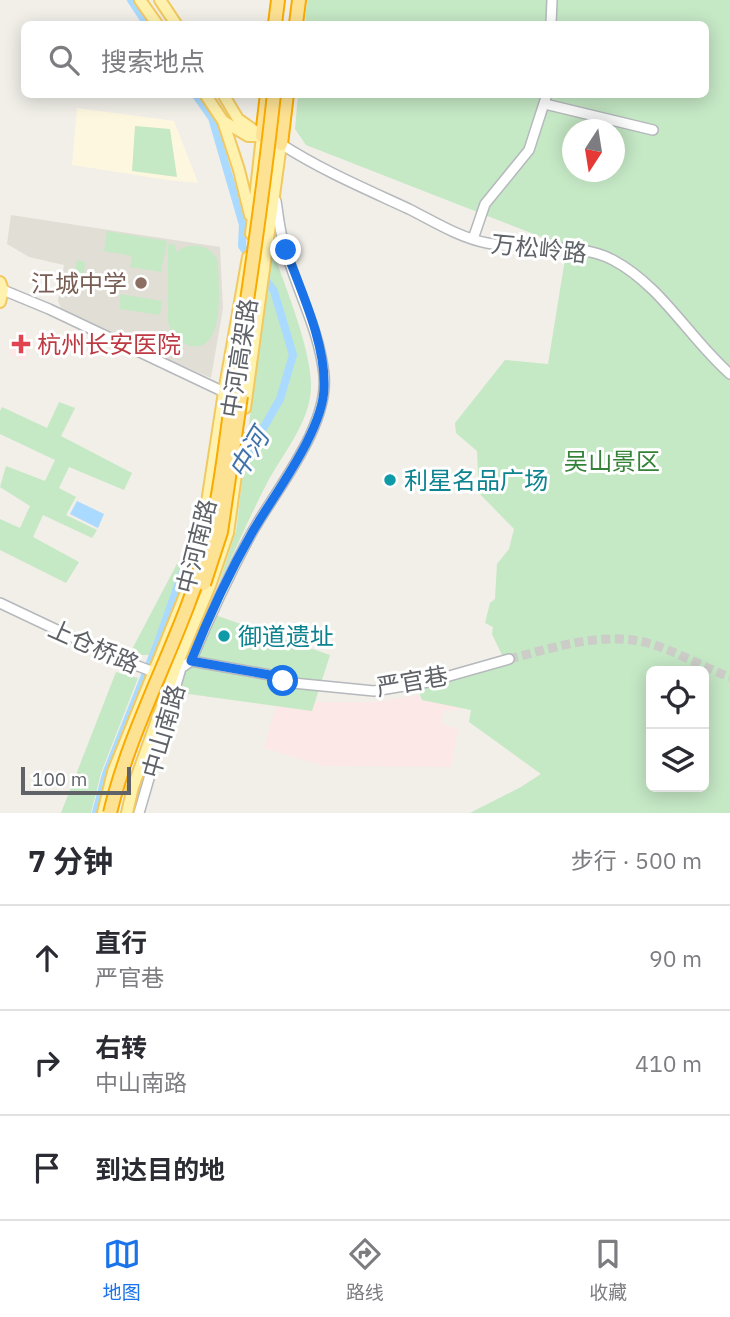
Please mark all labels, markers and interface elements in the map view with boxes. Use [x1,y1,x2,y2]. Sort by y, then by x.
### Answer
search box [21,21,709,98]
icon: search [45,41,83,79]
text: 搜索地点 [101,44,205,78]
north arrow [562,119,625,182]
street label: 万松岭路 [490,227,588,269]
route end [270,234,301,265]
place label: 江城中学 [31,267,127,299]
marker: 江城中学 [133,275,149,291]
street label: 中河高架路 [214,296,264,420]
place label: 杭州长安医院 [37,328,181,360]
marker: 杭州长安医院 [11,334,31,354]
water label: 中河 [220,418,279,484]
park label: 吴山景区 [564,445,660,477]
place label: 利星名品广场 [404,464,548,496]
marker: 利星名品广场 [382,472,398,488]
street label: 中河南路 [169,496,223,596]
street label: 上仓桥路 [44,612,144,680]
place label: 御道遗址 [238,620,334,652]
marker: 御道遗址 [216,628,232,644]
street label: 严官巷 [374,659,450,703]
route start [267,665,298,696]
map controls [646,666,709,792]
button: locate [646,666,709,729]
street label: 中山南路 [134,680,192,782]
button: layers [646,729,709,792]
scale bar [21,764,131,796]
text: 100 m [32,767,87,791]
text: 7 分钟 [28,841,113,880]
text: 步行 · 500 m [571,845,702,875]
text: 直行 [95,925,147,959]
icon: ahead [28,939,66,977]
text: 90 m [649,943,702,973]
text: 严官巷 [95,962,164,992]
text: 右转 [95,1030,147,1064]
icon: right [28,1044,66,1082]
text: 410 m [635,1048,702,1078]
text: 中山南路 [95,1067,187,1097]
icon: arrive [28,1149,66,1187]
text: 到达目的地 [95,1152,225,1186]
tab: 地图 [103,1235,141,1304]
tab: 路线 [346,1235,384,1304]
tab: 收藏 [589,1235,627,1304]

